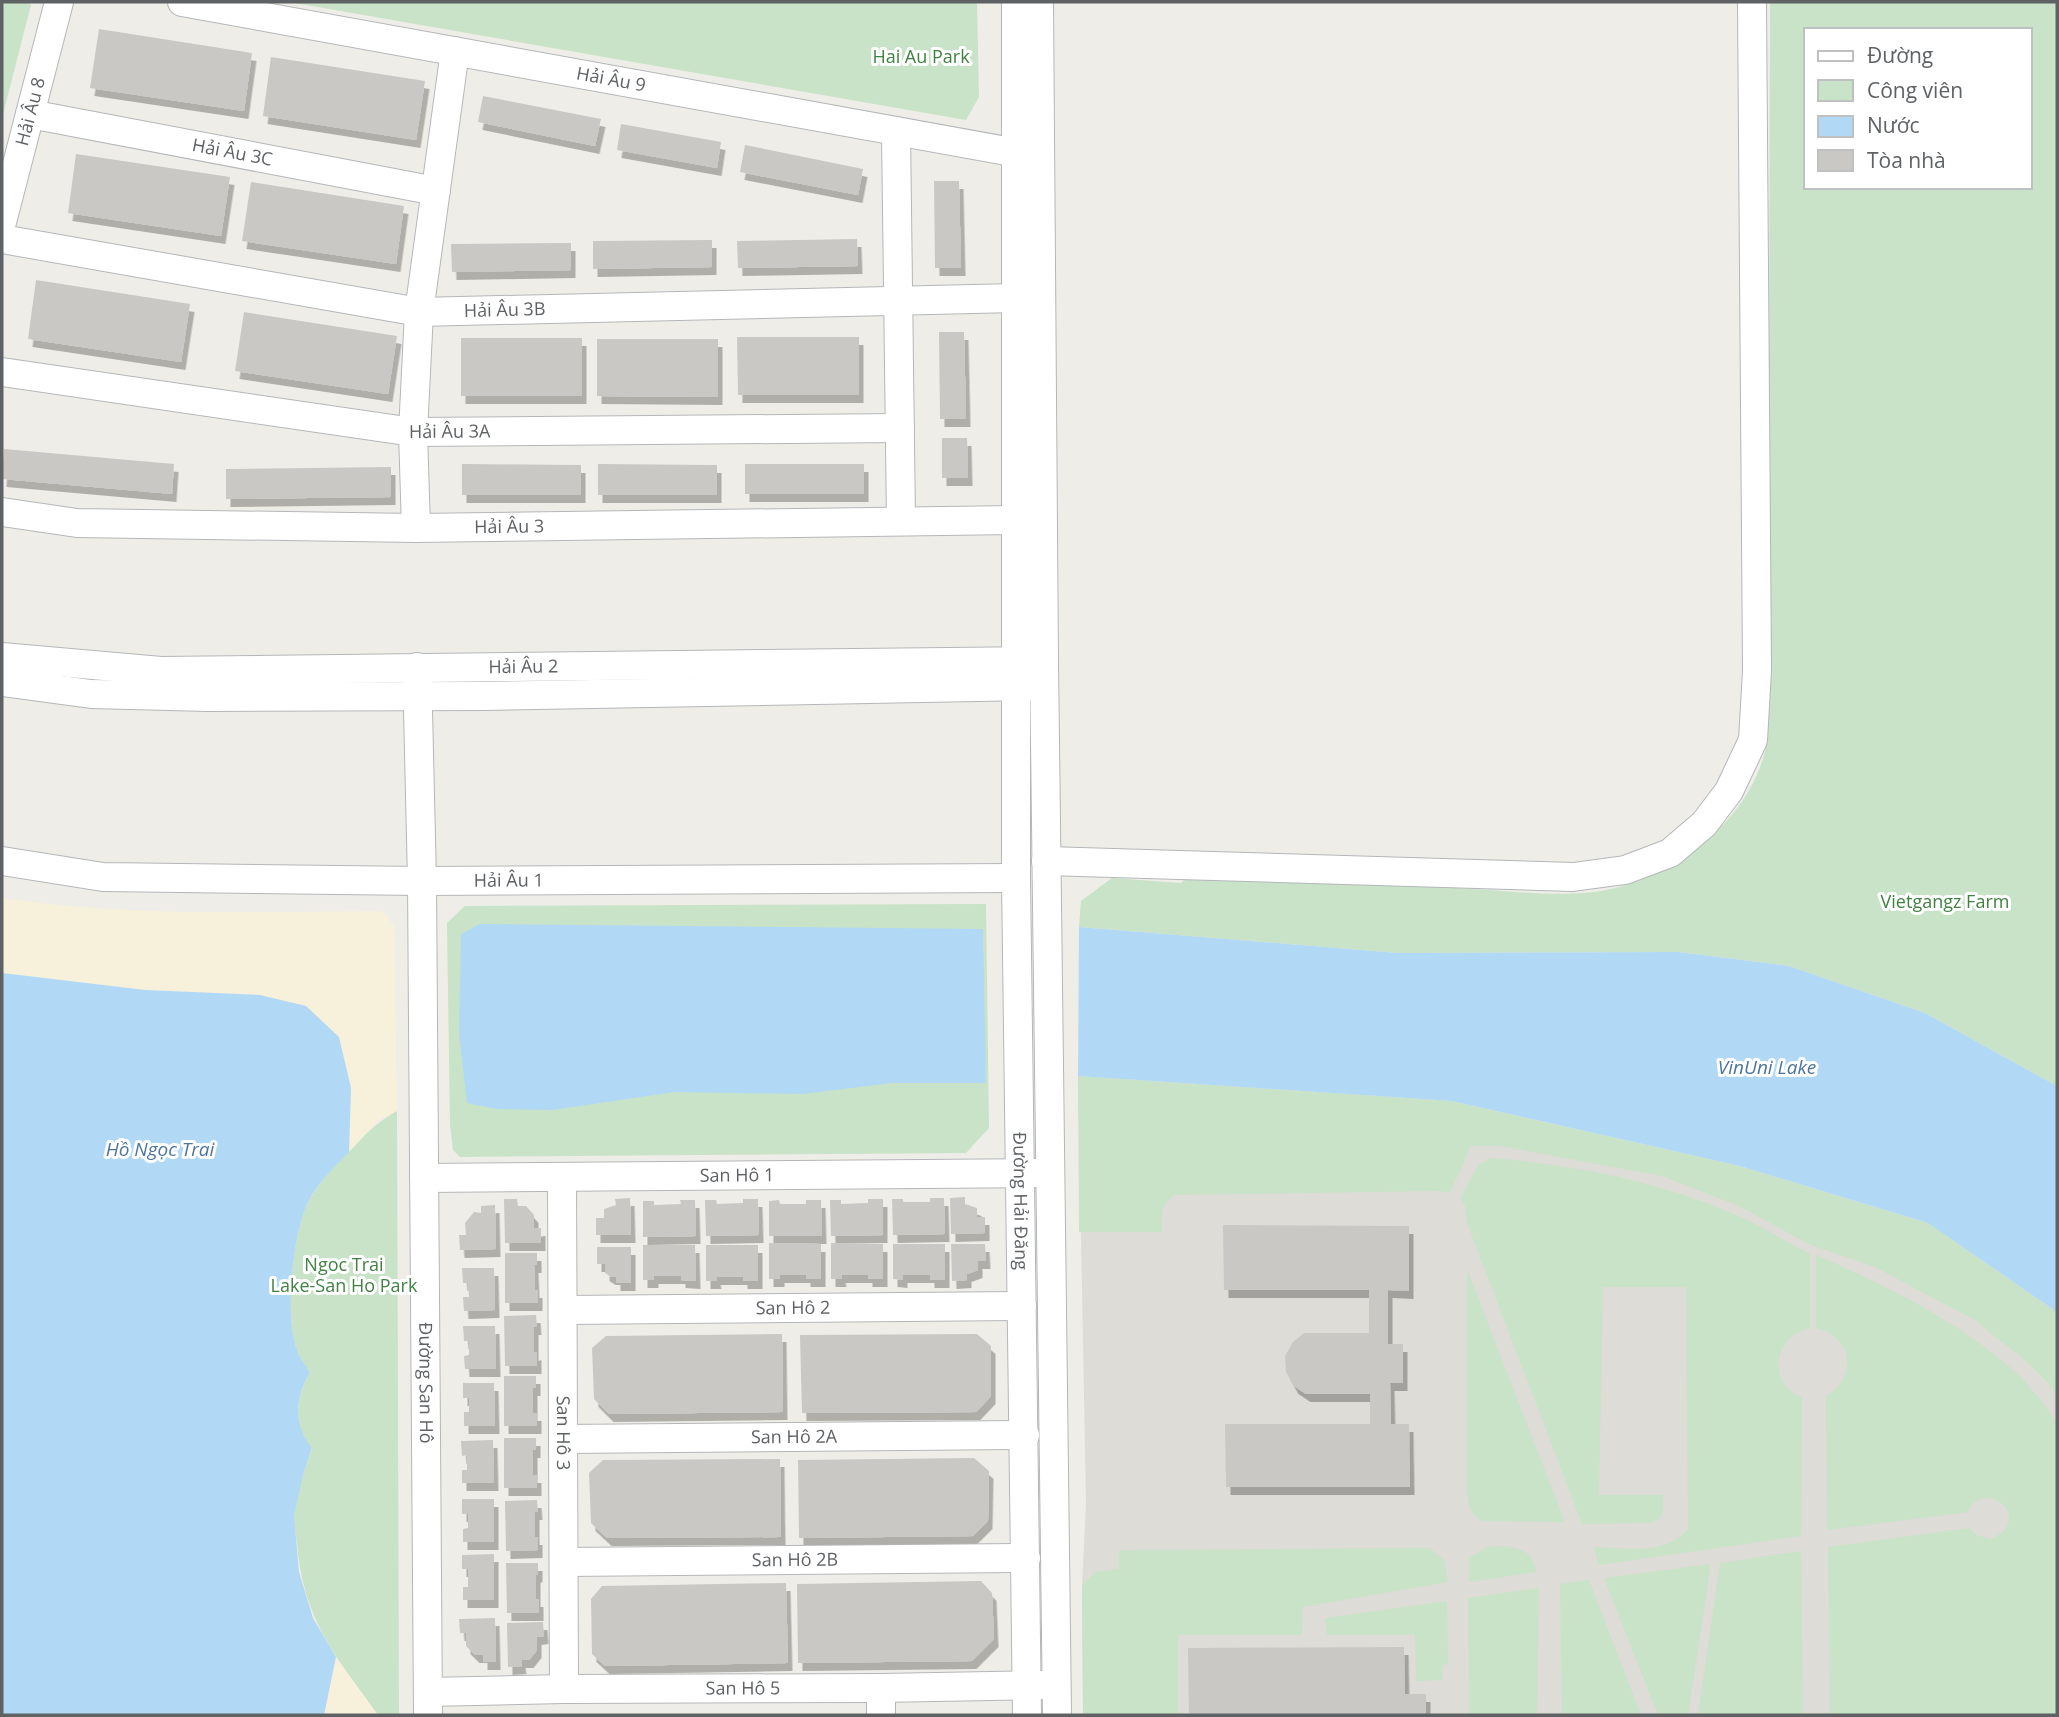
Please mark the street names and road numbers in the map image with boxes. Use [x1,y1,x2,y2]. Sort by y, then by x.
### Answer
street label: Hải Âu 9 [575,61,648,97]
street label: Hải Âu 8 [9,75,50,148]
street label: Hải Âu 3C [190,132,275,171]
street label: Hải Âu 3B [464,296,546,322]
street label: Hải Âu 3A [409,418,491,443]
street label: Hải Âu 3 [474,513,544,538]
street label: Hải Âu 2 [488,653,558,678]
street label: Hải Âu 1 [474,867,544,892]
street label: Đường Hải Đăng [1008,1132,1034,1270]
street label: San Hô 1 [700,1162,774,1187]
street label: San Hô 2 [756,1295,830,1319]
street label: Đường San Hô [414,1322,439,1444]
street label: San Hô 3 [552,1396,576,1470]
street label: San Hô 2A [751,1424,838,1448]
street label: San Hô 2B [752,1547,838,1571]
street label: San Hô 5 [706,1675,780,1700]

